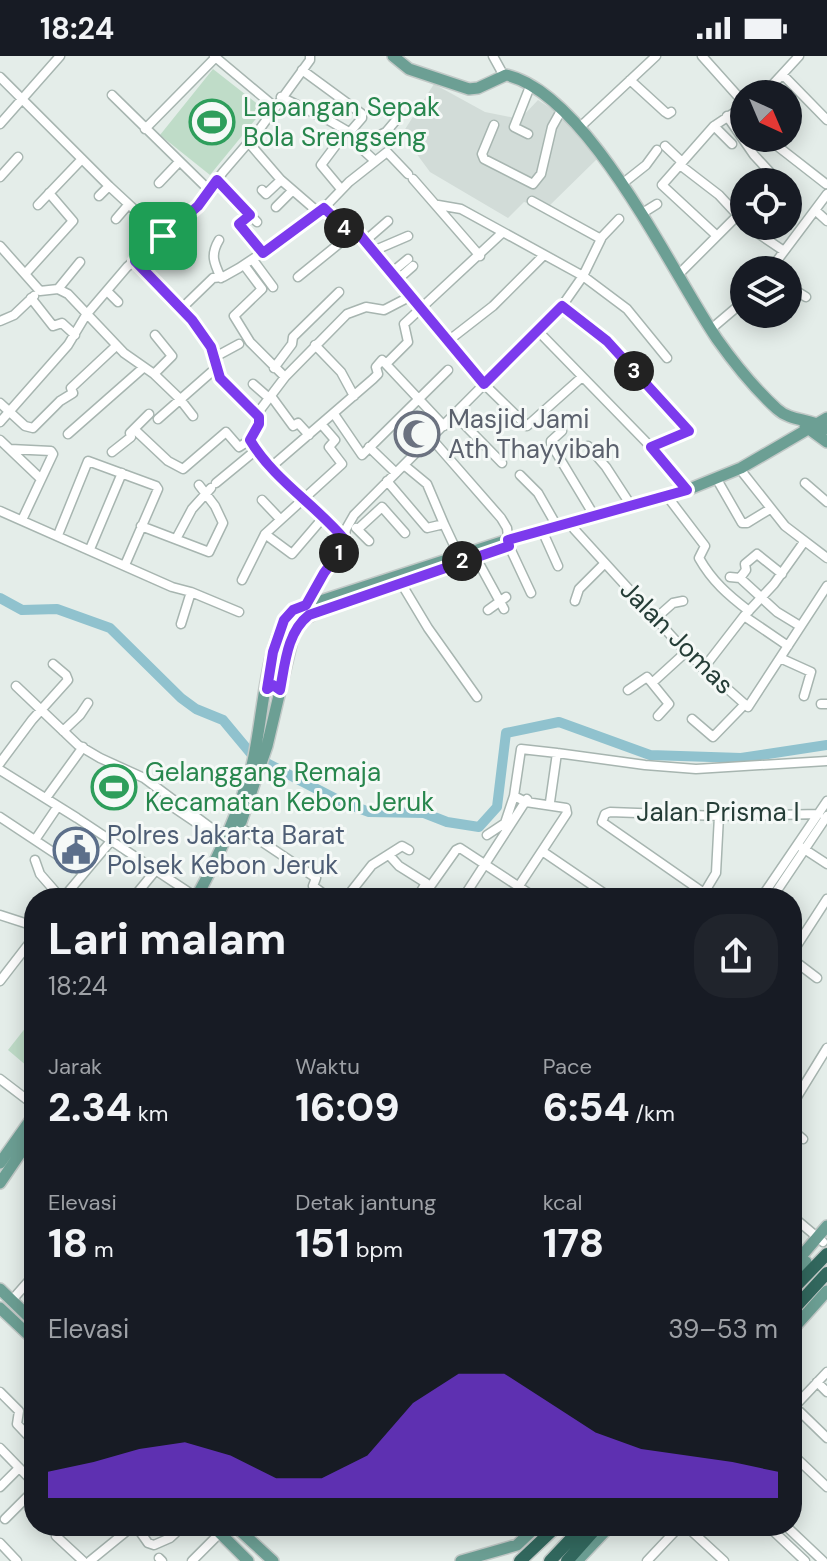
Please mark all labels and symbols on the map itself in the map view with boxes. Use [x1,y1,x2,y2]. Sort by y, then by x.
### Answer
north arrow [730,80,802,152]
place label: Lapangan Sepak Bola Srengseng [243,90,440,154]
sports icon: Lapangan Sepak Bola Srengseng [188,98,236,146]
pin [129,202,197,270]
pin: 4 [324,208,364,248]
pin: 3 [614,351,654,391]
place label: Masjid Jami Ath Thayyibah [448,402,620,466]
mosque icon: Masjid Jami Ath Thayyibah [393,410,441,458]
pin: 1 [319,533,359,573]
pin: 2 [442,541,482,581]
street label: Jalan Jomas [613,573,741,701]
place label: Gelanggang Remaja Kecamatan Kebon Jeruk [145,755,434,819]
sports icon: Gelanggang Remaja Kecamatan Kebon Jeruk [90,763,138,811]
street label: Jalan Prisma I [636,795,800,829]
place label: Polres Jakarta Barat Polsek Kebon Jeruk [107,818,345,882]
public building icon: Polres Jakarta Barat Polsek Kebon Jeruk [52,826,100,874]

